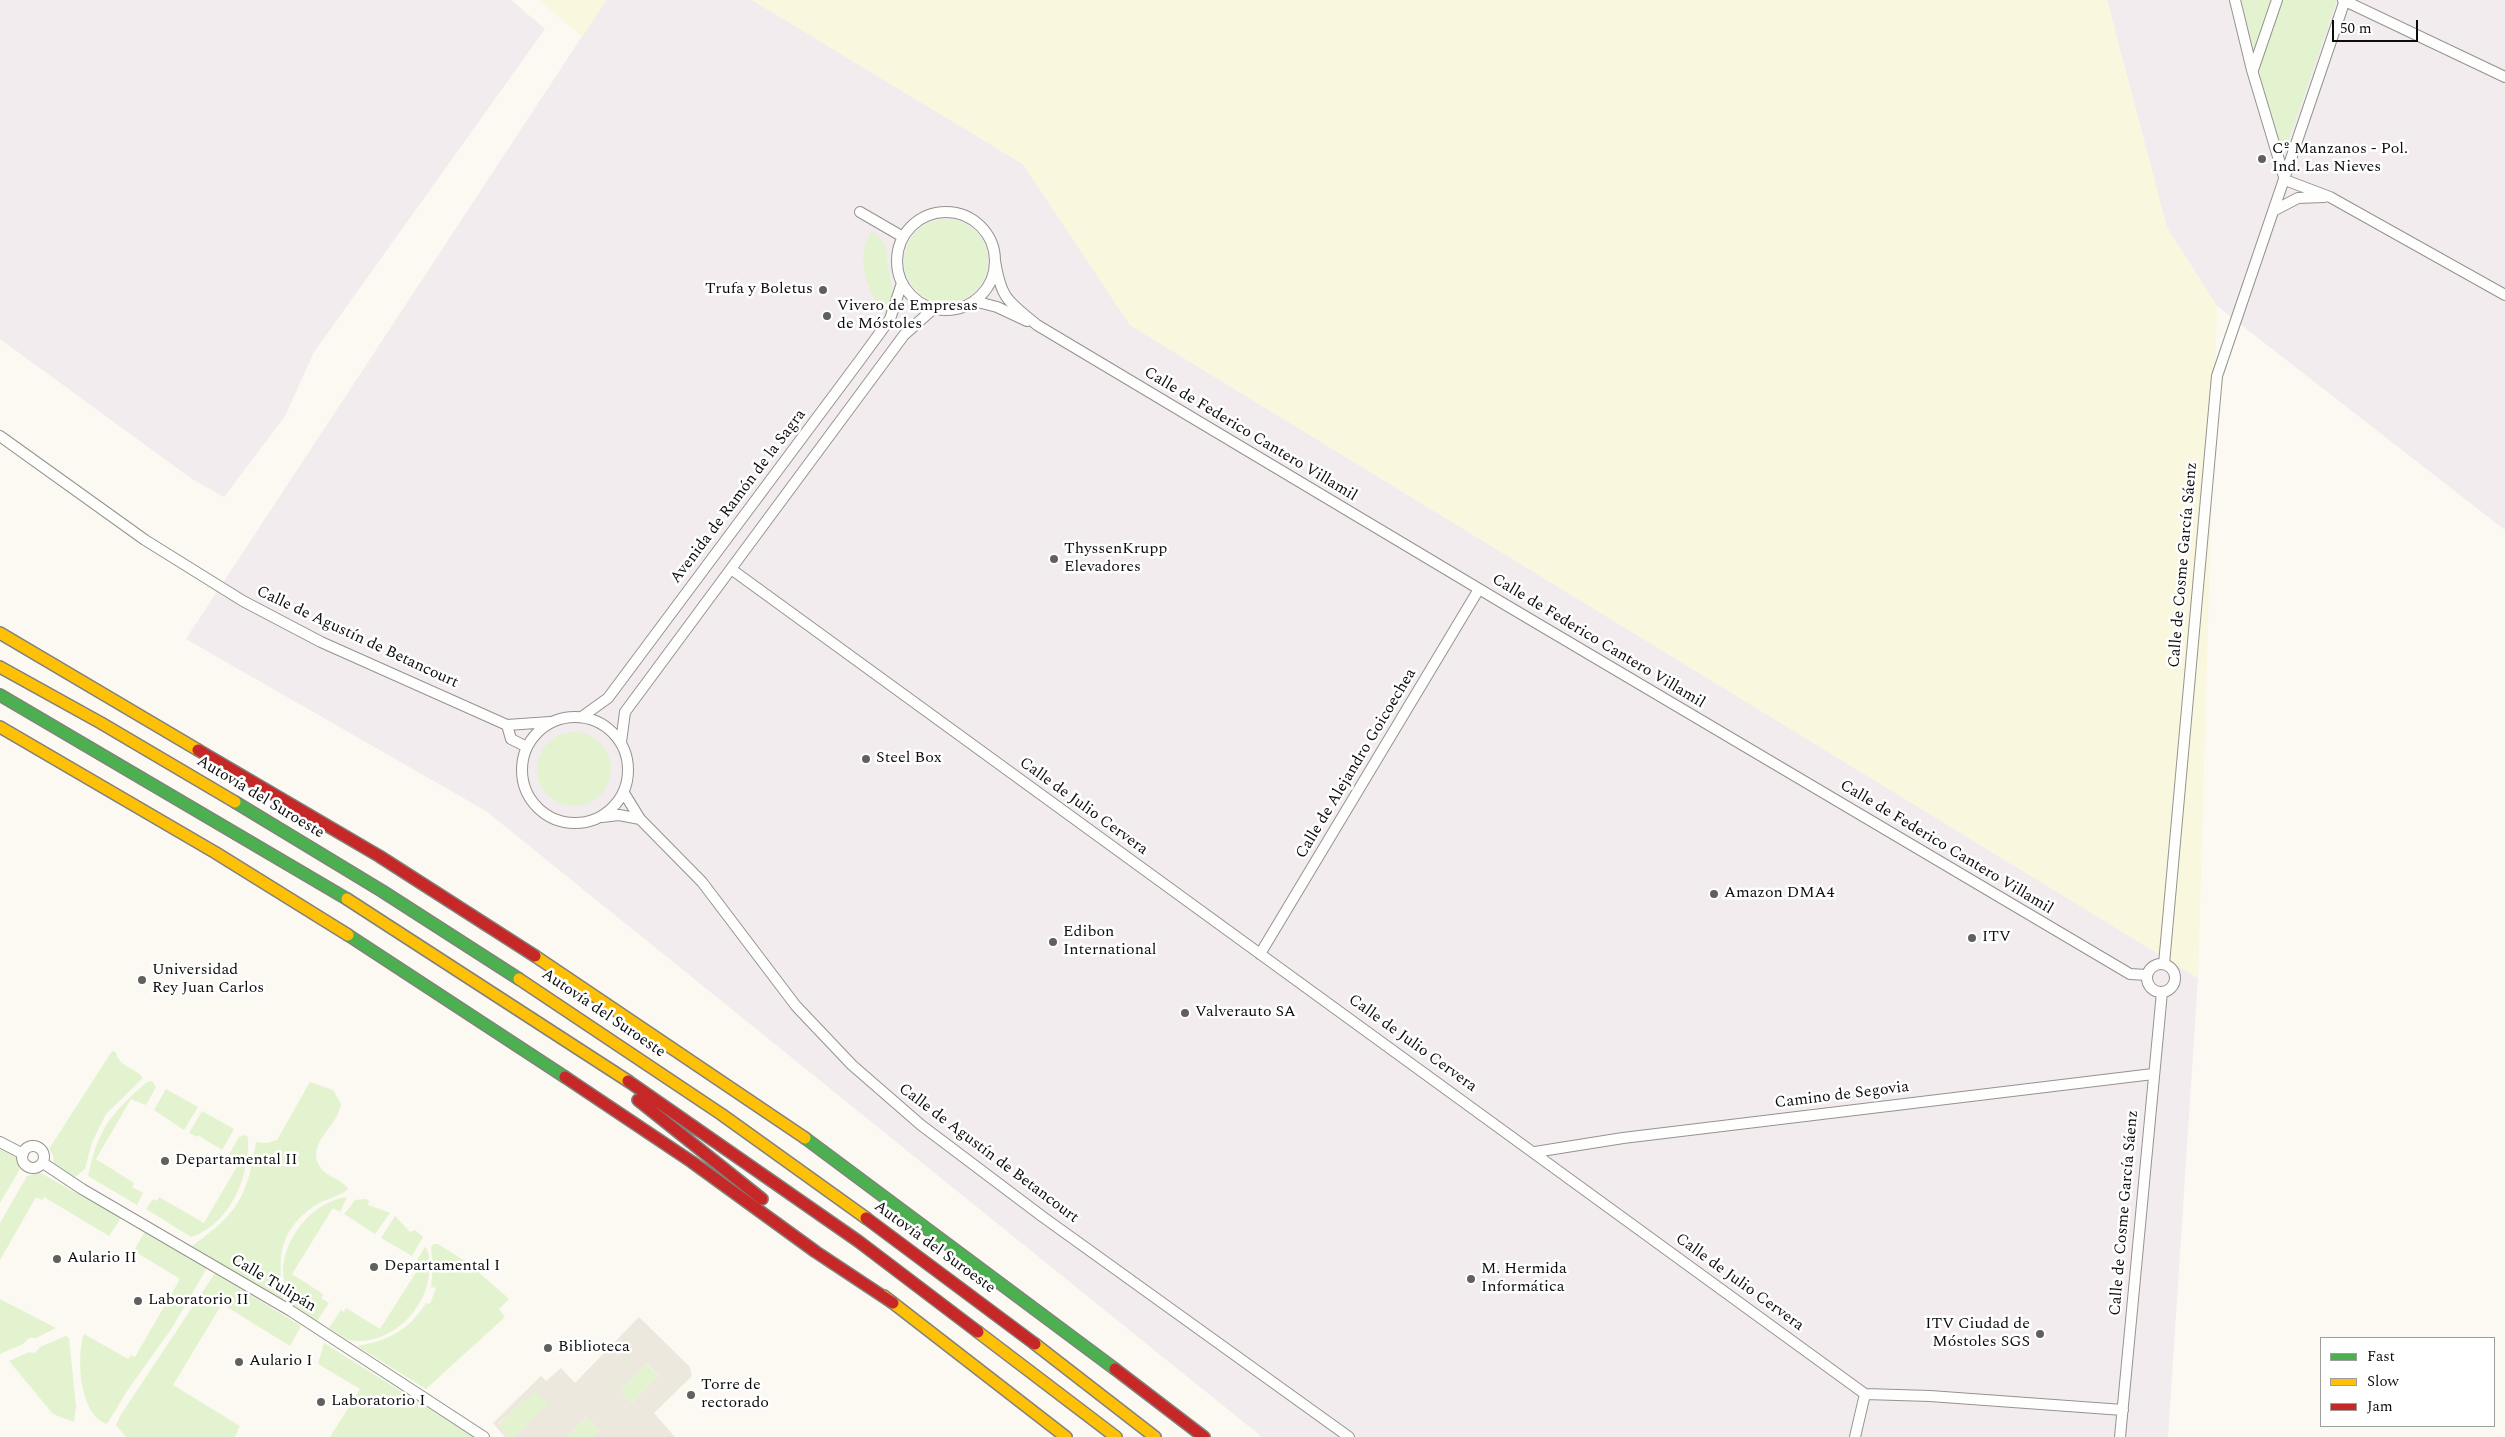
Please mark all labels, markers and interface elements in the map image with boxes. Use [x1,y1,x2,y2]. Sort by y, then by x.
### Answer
scale bar [2335,10,2421,42]
text: 50 m [2340,17,2372,40]
place label: Cº Manzanos - Pol. Ind. Las Nieves [2272,140,2408,178]
marker: Cº Manzanos - Pol. Ind. Las Nieves [2256,153,2268,165]
place label: Trufa y Boletus [705,280,813,300]
marker: Trufa y Boletus [817,284,829,296]
place label: Vivero de Empresas de Móstoles [837,297,978,335]
marker: Vivero de Empresas de Móstoles [821,310,833,322]
street label: Calle de Federico Cantero Villamil [1140,364,1360,506]
street label: Avenida de Ramón de la Sagra [667,406,811,588]
street label: Calle de Cosme García Sáenz [2165,461,2203,669]
place label: ThyssenKrupp Elevadores [1064,540,1167,578]
marker: ThyssenKrupp Elevadores [1048,553,1060,565]
street label: Calle de Federico Cantero Villamil [1488,571,1708,713]
street label: Calle de Agustín de Betancourt [253,583,461,693]
street label: Calle de Alejandro Goicoechea [1293,666,1421,862]
place label: Steel Box [876,749,942,769]
street label: Autovía del Suroeste [193,752,327,844]
marker: Steel Box [860,753,872,765]
street label: Calle de Julio Cervera [1015,754,1151,860]
street label: Calle de Federico Cantero Villamil [1836,777,2056,919]
place label: Amazon DMA4 [1724,884,1835,904]
marker: Amazon DMA4 [1708,888,1720,900]
place label: Edibon International [1063,923,1156,961]
place label: ITV [1982,928,2011,948]
marker: ITV [1966,932,1978,944]
marker: Edibon International [1047,936,1059,948]
place label: Universidad Rey Juan Carlos [152,961,264,999]
street label: Autovía del Suroeste [537,965,669,1063]
marker: Universidad Rey Juan Carlos [136,974,148,986]
street label: Calle de Julio Cervera [1344,991,1480,1097]
place label: Valverauto SA [1195,1003,1296,1023]
marker: Valverauto SA [1179,1007,1191,1019]
street label: Camino de Segovia [1774,1078,1910,1114]
street label: Calle de Agustín de Betancourt [894,1080,1082,1228]
street label: Calle de Cosme García Sáenz [2106,1109,2144,1317]
place label: Departamental II [175,1151,297,1171]
marker: Departamental II [159,1155,171,1167]
street label: Autovía del Suroeste [870,1198,998,1298]
street label: Calle de Julio Cervera [1671,1230,1807,1336]
place label: Aulario II [67,1249,137,1269]
street label: Calle Tulipán [227,1251,319,1317]
marker: Aulario II [51,1253,63,1265]
place label: Departamental I [384,1257,500,1277]
place label: M. Hermida Informática [1481,1260,1567,1298]
marker: Departamental I [368,1261,380,1273]
marker: M. Hermida Informática [1465,1273,1477,1285]
place label: Laboratorio II [148,1291,249,1311]
marker: Laboratorio II [132,1295,144,1307]
place label: ITV Ciudad de Móstoles SGS [1925,1315,2030,1353]
marker: ITV Ciudad de Móstoles SGS [2034,1328,2046,1340]
legend [2320,1337,2495,1427]
place label: Biblioteca [558,1338,630,1358]
marker: Biblioteca [542,1342,554,1354]
text: Fast [2367,1345,2395,1368]
place label: Aulario I [249,1352,312,1372]
marker: Aulario I [233,1356,245,1368]
text: Slow [2367,1370,2399,1393]
place label: Torre de rectorado [701,1376,769,1414]
marker: Torre de rectorado [685,1389,697,1401]
place label: Laboratorio I [331,1392,425,1412]
text: Jam [2367,1395,2393,1418]
marker: Laboratorio I [315,1396,327,1408]

